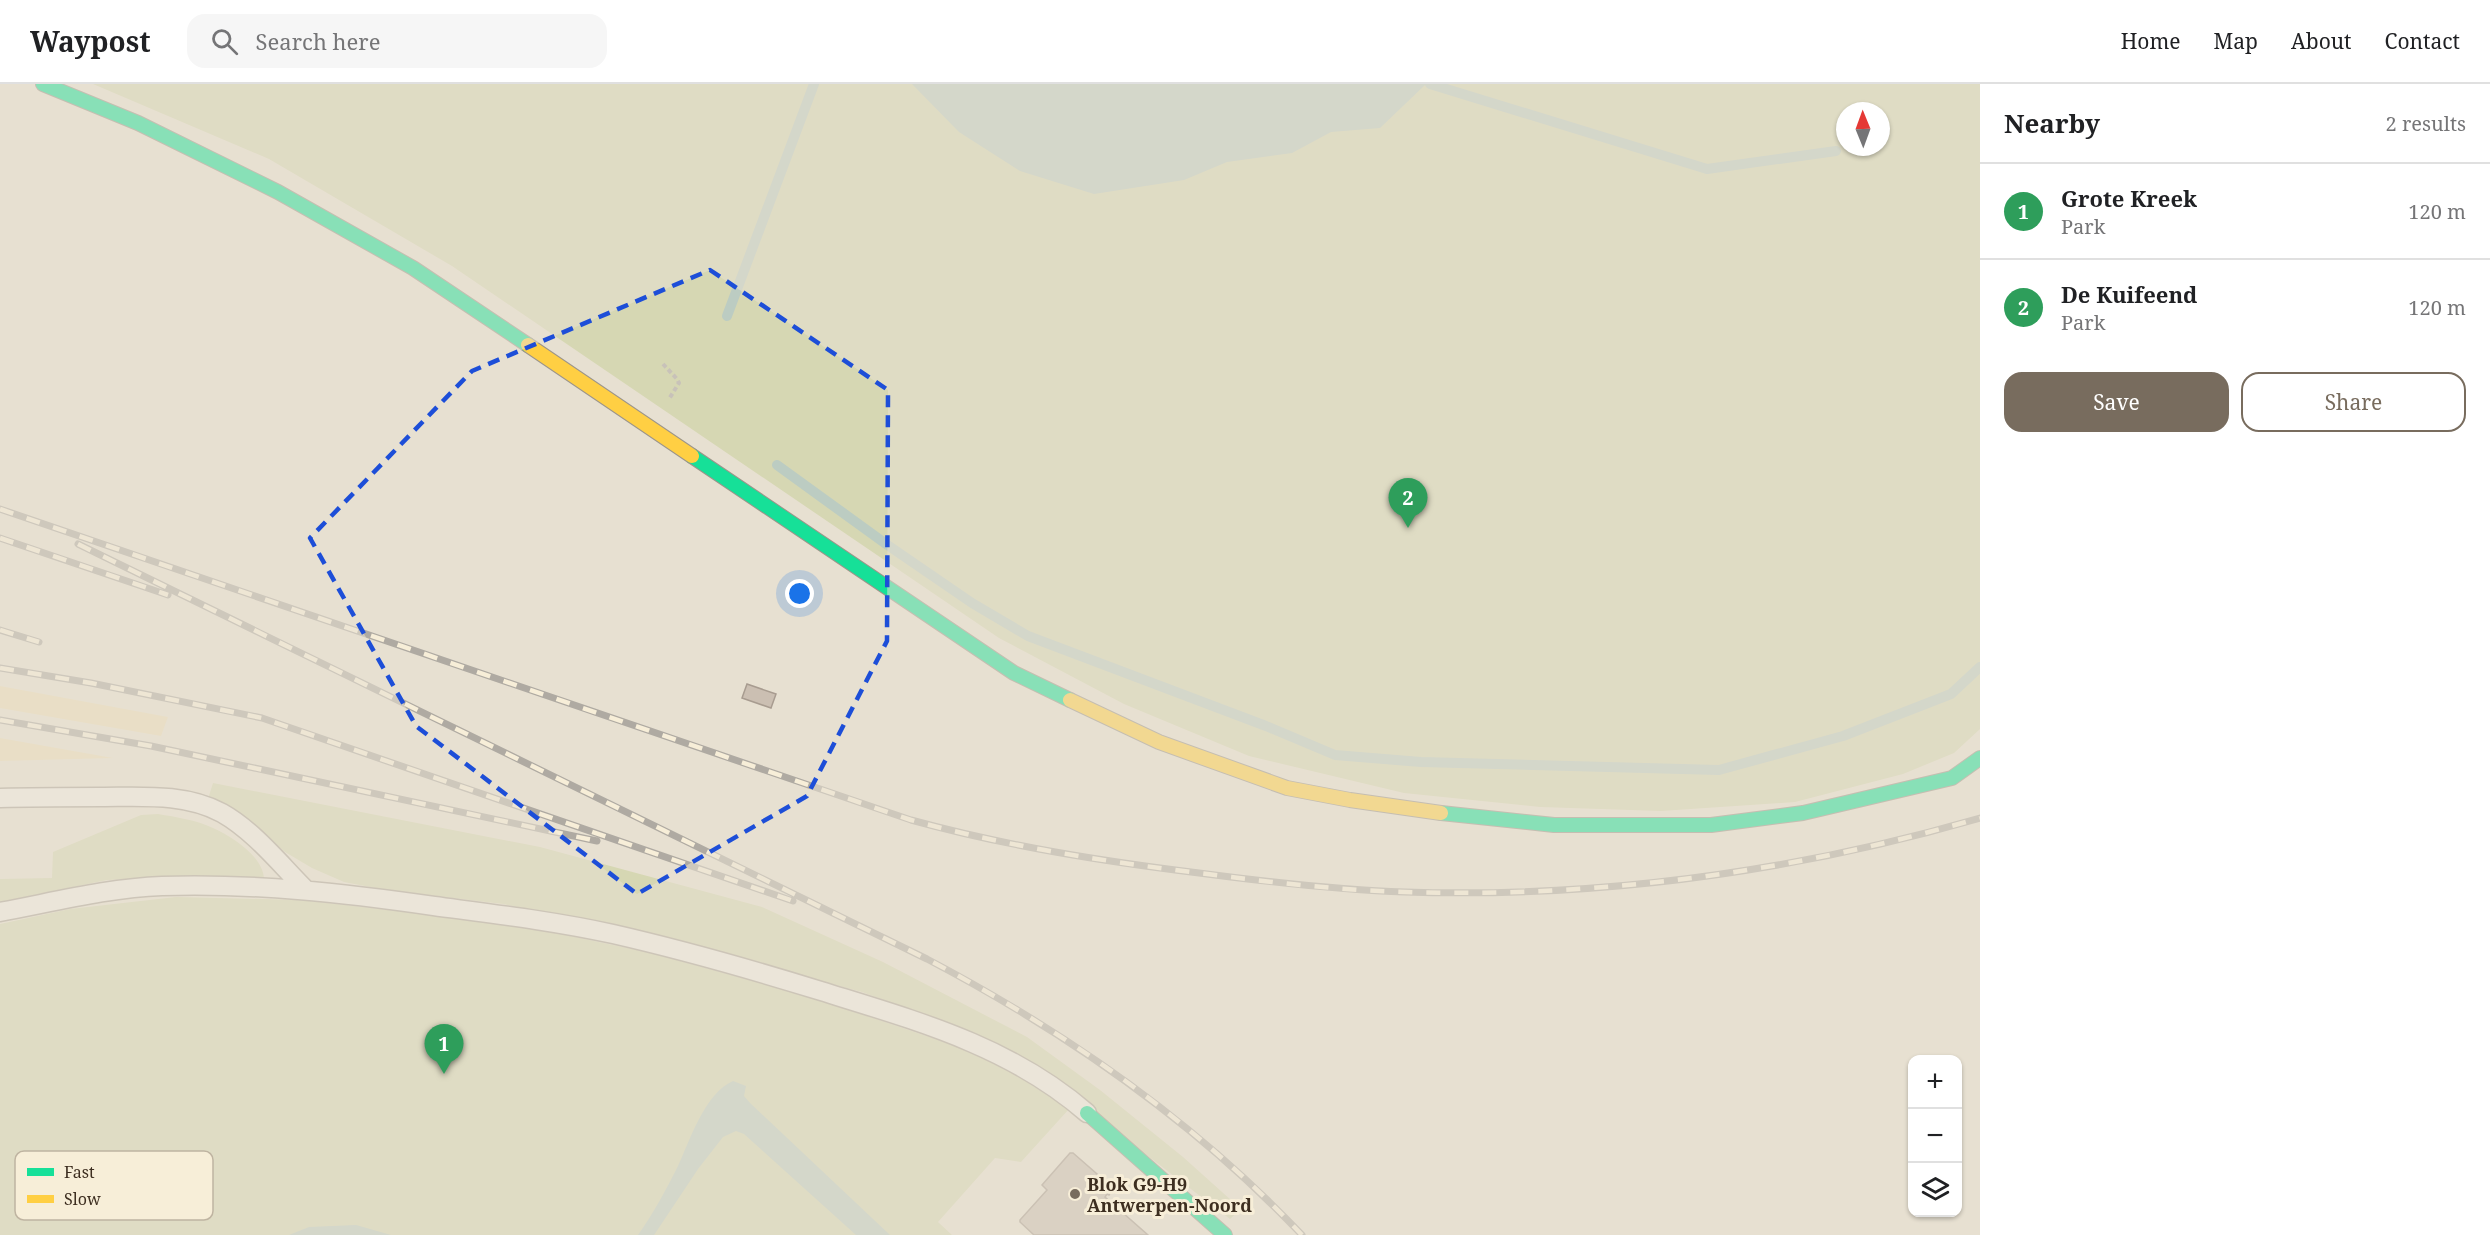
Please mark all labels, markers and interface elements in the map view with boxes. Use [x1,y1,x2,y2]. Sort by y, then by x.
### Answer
search box [187,14,607,68]
text: Waypost [30,22,151,60]
icon: search [208,25,241,58]
text: Search here [256,26,380,56]
text: Home [2121,27,2181,55]
text: Map [2214,27,2258,55]
text: About [2291,27,2352,55]
text: Contact [2385,27,2460,55]
north arrow [1836,102,1890,156]
text: Nearby [2004,105,2100,141]
text: 2 results [2386,110,2466,137]
text: Grote Kreek [2061,183,2197,213]
text: 1 [2018,198,2029,225]
text: 120 m [2408,198,2466,225]
text: Park [2061,213,2105,240]
text: De Kuifeend [2061,279,2197,309]
text: 2 [2018,294,2029,321]
text: 120 m [2408,294,2466,321]
text: Park [2061,309,2105,336]
button: Save [2004,372,2229,432]
button: Share [2241,372,2466,432]
pin: 2 [1388,478,1428,528]
your location [785,579,814,608]
pin: 1 [424,1024,464,1074]
map controls [1908,1055,1962,1217]
button: + [1908,1055,1962,1109]
button: − [1908,1109,1962,1163]
legend [15,1151,213,1220]
text: Fast [64,1161,95,1183]
button: layers [1908,1163,1962,1217]
place label: Blok G9-H9 Antwerpen-Noord [1087,1172,1252,1217]
marker: Blok G9-H9 Antwerpen-Noord [1068,1187,1082,1201]
text: Slow [64,1188,101,1210]

